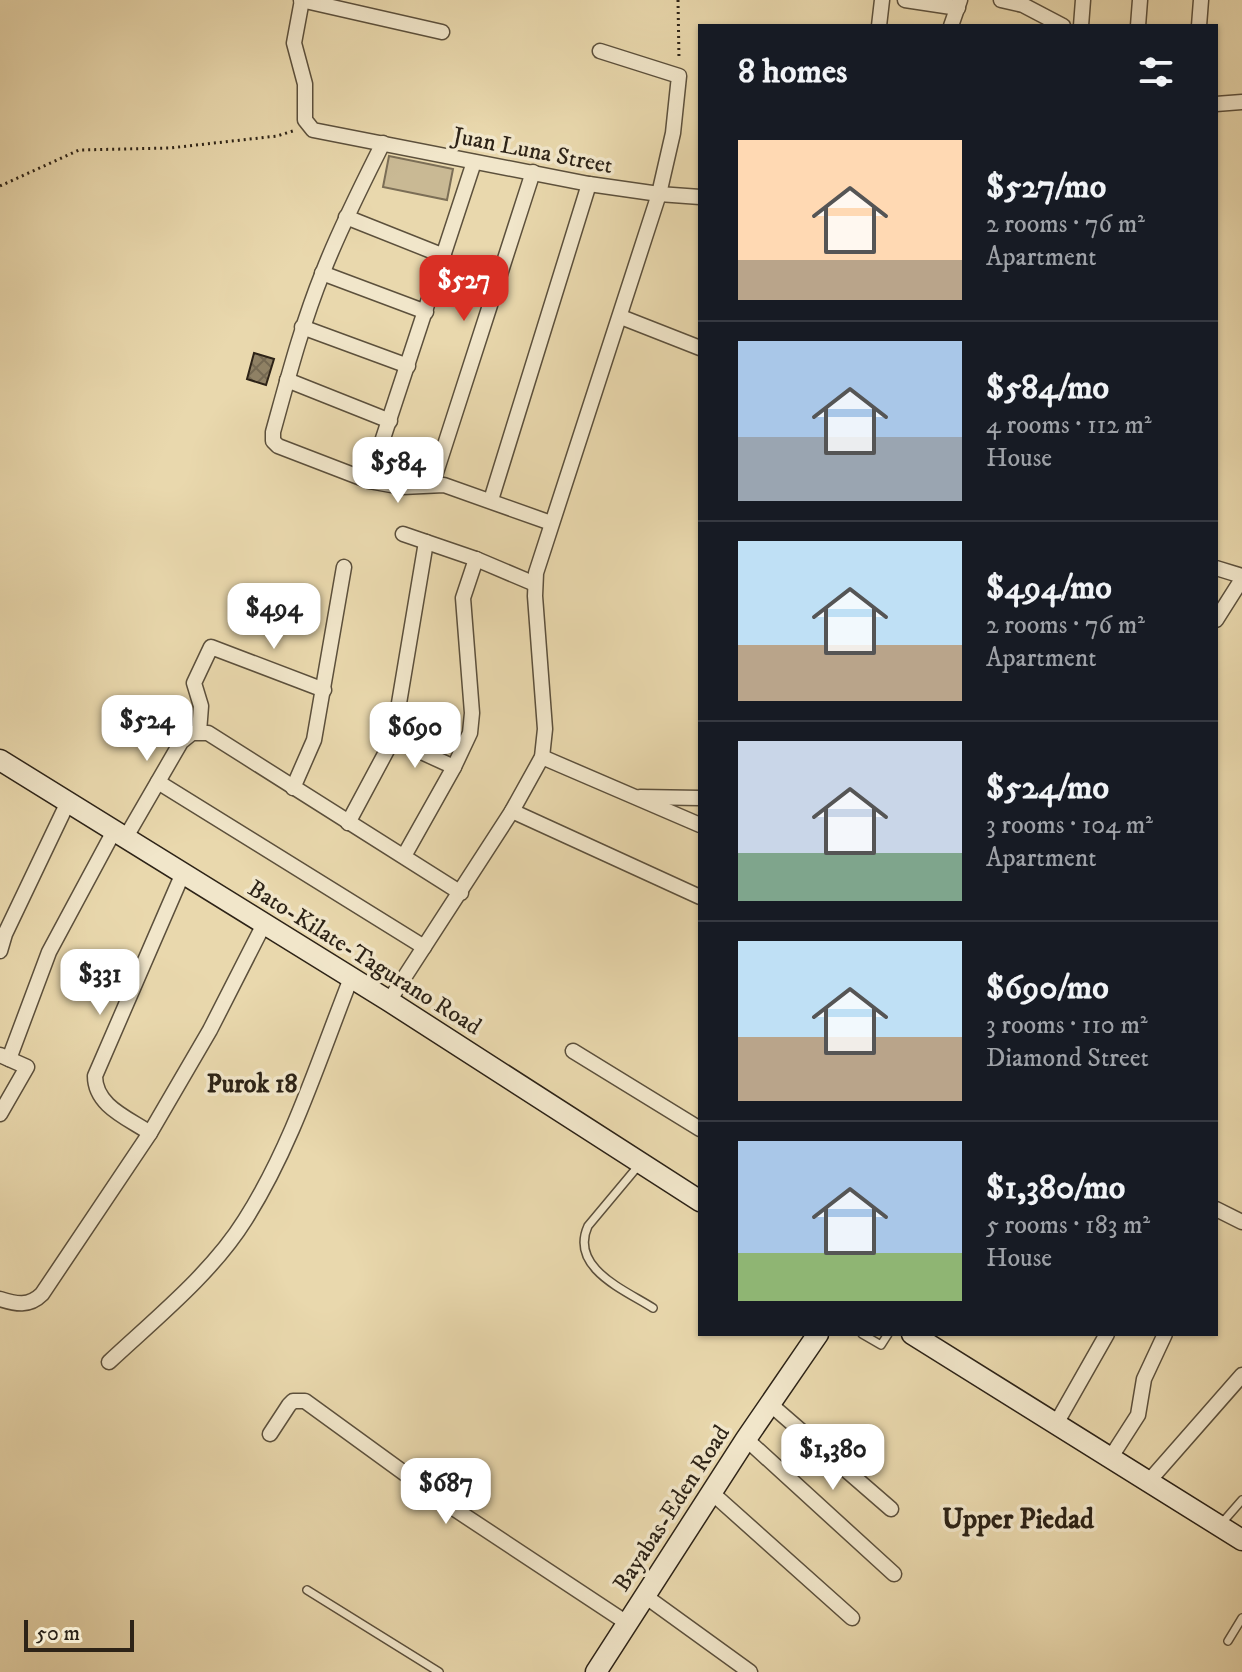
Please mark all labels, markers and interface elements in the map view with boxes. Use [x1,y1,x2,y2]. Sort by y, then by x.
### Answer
icon: filters [1134,50,1178,94]
text: 8 homes [738,51,847,93]
street label: Juan Luna Street [448,120,616,181]
text: $527/mo [986,166,1106,208]
icon: home [802,172,898,268]
text: 2 rooms · 76 m² [986,208,1145,241]
text: Apartment [986,241,1097,274]
pin: $527 [417,255,511,323]
text: $527 [438,264,490,297]
text: $584/mo [986,367,1109,409]
icon: home [802,373,898,469]
text: 4 rooms · 112 m² [986,409,1152,442]
pin: $584 [351,437,445,505]
text: House [986,442,1052,475]
text: $584 [370,446,426,479]
text: $494/mo [986,567,1112,609]
icon: home [802,573,898,669]
pin: $494 [227,583,321,651]
text: $494 [245,592,303,625]
text: 2 rooms · 76 m² [986,609,1145,642]
text: Apartment [986,642,1097,675]
pin: $524 [100,695,194,763]
pin: $690 [368,702,462,770]
text: $524 [120,704,174,737]
text: $690 [388,711,442,744]
text: $524/mo [986,767,1109,809]
icon: home [802,773,898,869]
text: 3 rooms · 104 m² [986,809,1153,842]
text: Apartment [986,842,1097,875]
street label: Bato-Kilate-Tagurano Road [242,874,487,1042]
pin: $331 [53,949,147,1017]
text: $331 [78,958,122,991]
text: $690/mo [986,967,1109,1009]
icon: home [802,973,898,1069]
text: 3 rooms · 110 m² [986,1009,1148,1042]
text: Diamond Street [986,1042,1149,1075]
district label: Purok 18 [207,1068,297,1101]
text: $1,380/mo [986,1167,1125,1209]
icon: home [802,1173,898,1269]
text: 5 rooms · 183 m² [986,1209,1150,1242]
text: House [986,1242,1052,1275]
street label: Bayabas-Eden Road [607,1420,737,1597]
pin: $1,380 [768,1424,898,1492]
text: $1,380 [799,1433,867,1466]
pin: $687 [399,1458,493,1526]
text: $687 [419,1467,473,1500]
district label: Upper Piedad [942,1502,1095,1537]
scale bar [24,1616,134,1652]
text: 50 m [36,1620,80,1647]

